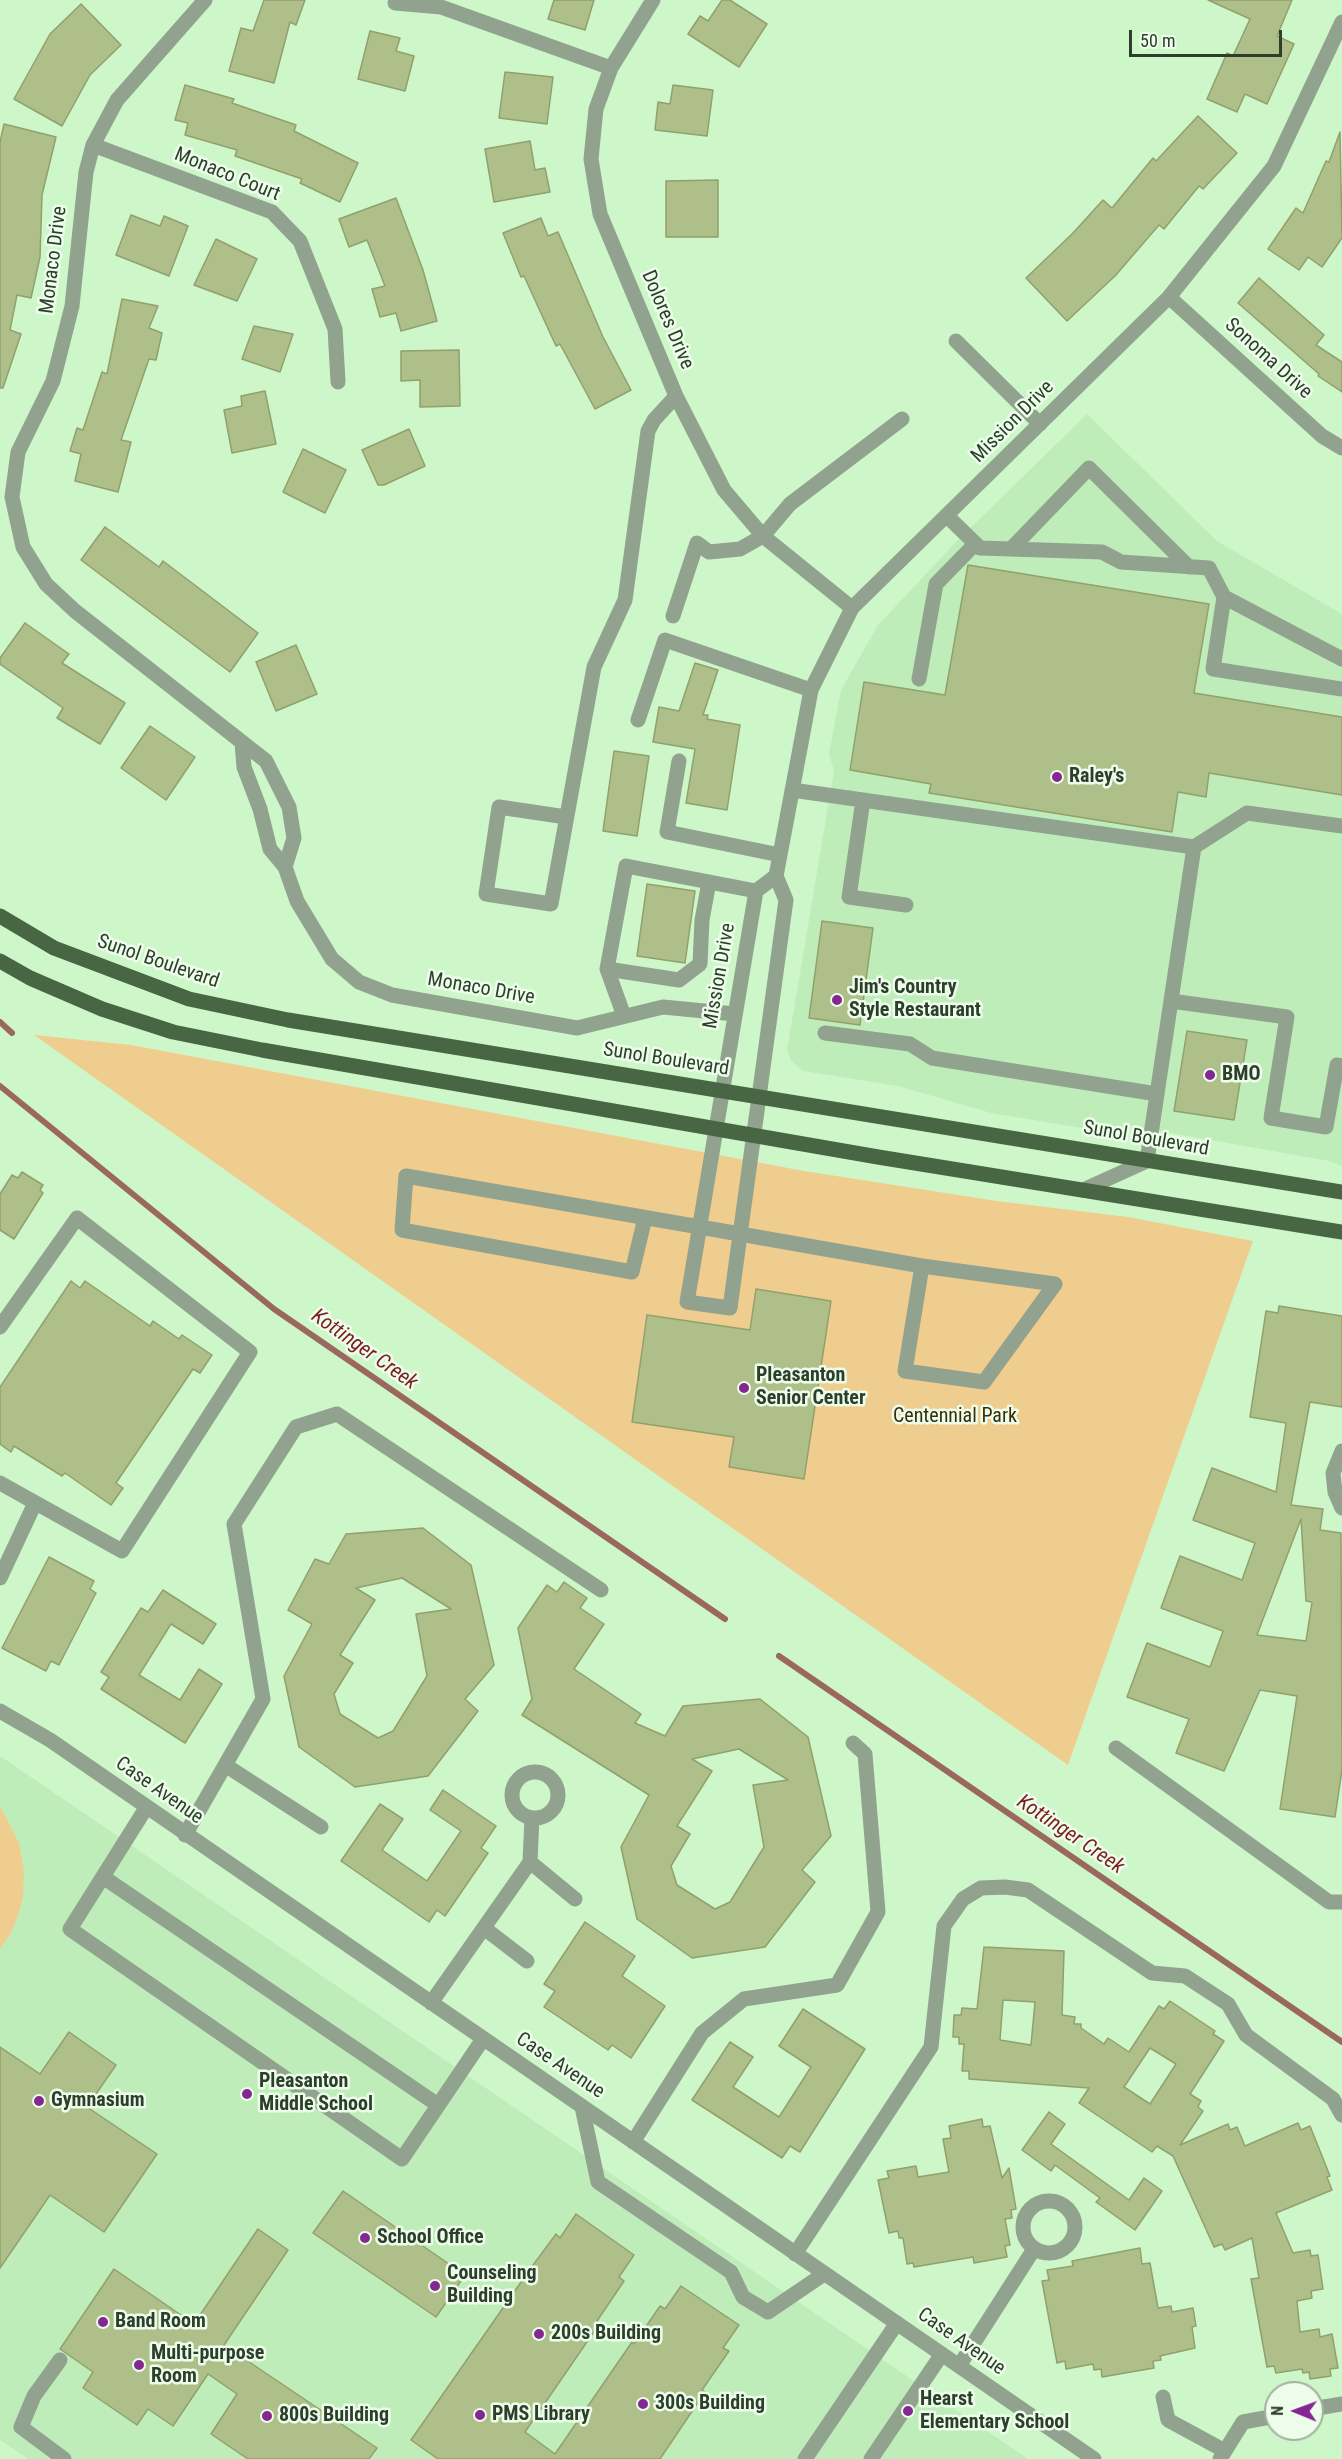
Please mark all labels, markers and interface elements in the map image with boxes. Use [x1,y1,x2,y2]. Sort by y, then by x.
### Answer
scale bar [1132,18,1285,56]
text: 50 m [1140,30,1175,51]
street label: Monaco Court [171,143,283,207]
street label: Monaco Drive [35,205,73,315]
street label: Dolores Drive [635,267,699,373]
street label: Sonoma Drive [1219,314,1317,404]
street label: Mission Drive [967,376,1059,468]
place label: Raley's [1069,765,1124,789]
marker: Raley's [1050,770,1064,784]
street label: Mission Drive [699,921,741,1031]
street label: Sunol Boulevard [94,930,222,994]
street label: Monaco Drive [426,968,536,1010]
place label: Jim's Country Style Restaurant [849,976,981,1023]
marker: Jim's Country Style Restaurant [830,993,844,1007]
street label: Sunol Boulevard [601,1038,731,1082]
place label: BMO [1222,1063,1260,1087]
marker: BMO [1203,1068,1217,1082]
street label: Sunol Boulevard [1081,1116,1211,1162]
water label: Kottinger Creek [306,1304,422,1396]
place label: Pleasanton Senior Center [756,1364,866,1411]
marker: Pleasanton Senior Center [737,1381,751,1395]
park label: Centennial Park [893,1405,1017,1429]
street label: Case Avenue [111,1752,207,1830]
water label: Kottinger Creek [1012,1790,1128,1880]
street label: Case Avenue [511,2028,609,2104]
place label: Pleasanton Middle School [259,2070,373,2117]
marker: Pleasanton Middle School [240,2087,254,2101]
place label: Gymnasium [51,2089,145,2113]
marker: Gymnasium [32,2094,46,2108]
place label: School Office [377,2226,484,2250]
marker: School Office [358,2231,372,2245]
place label: Counseling Building [447,2262,537,2309]
marker: Counseling Building [428,2279,442,2293]
street label: Case Avenue [913,2303,1009,2381]
place label: Band Room [115,2310,206,2334]
marker: Band Room [96,2315,110,2329]
place label: 200s Building [551,2322,661,2346]
marker: 200s Building [532,2327,546,2341]
place label: Multi-purpose Room [151,2342,264,2389]
marker: Multi-purpose Room [132,2358,146,2372]
north arrow [1264,2381,1324,2441]
place label: Hearst Elementary School [920,2388,1069,2435]
place label: 300s Building [655,2392,765,2416]
marker: 300s Building [636,2397,650,2411]
place label: PMS Library [492,2403,590,2427]
place label: 800s Building [279,2404,389,2428]
marker: Hearst Elementary School [901,2404,915,2418]
text: N [1268,2406,1287,2416]
marker: PMS Library [473,2408,487,2422]
marker: 800s Building [260,2409,274,2423]

